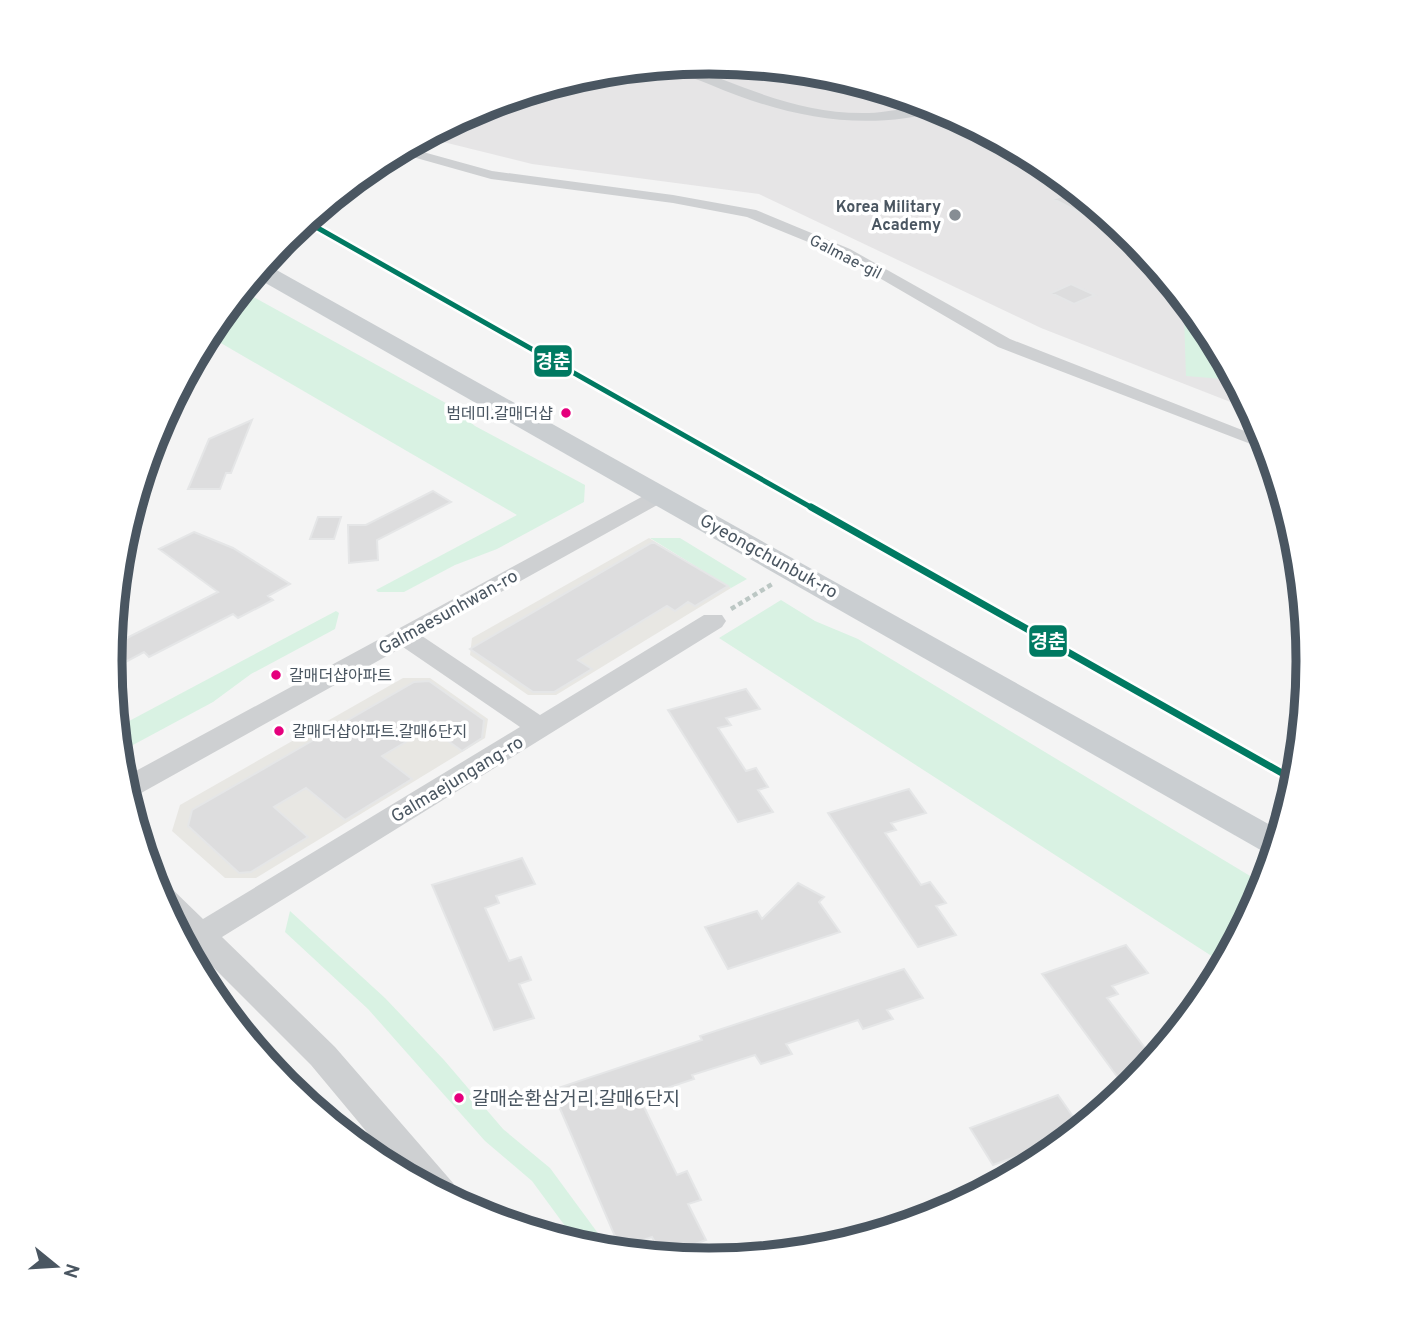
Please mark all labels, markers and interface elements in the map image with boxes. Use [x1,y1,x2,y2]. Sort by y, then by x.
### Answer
place label: Korea Military Academy [836,198,941,236]
marker: Korea Military Academy [947,207,963,223]
street label: Galmae-gil [806,231,885,284]
line badge: 경춘 [533,344,573,378]
text: 경춘 [536,351,570,375]
place label: 범데미.갈매더샵 [446,405,553,425]
marker: 범데미.갈매더샵 [559,406,573,420]
street label: Gyeongchunbuk-ro [695,510,841,605]
street label: Galmaesunhwan-ro [375,565,523,661]
line badge: 경춘 [1028,624,1068,658]
text: 경춘 [1031,631,1065,655]
place label: 갈매더샵아파트 [289,667,392,687]
marker: 갈매더샵아파트 [269,668,283,682]
place label: 갈매더샵아파트.갈매6단지 [292,723,467,743]
marker: 갈매더샵아파트.갈매6단지 [272,724,286,738]
street label: Galmaejungang-ro [387,732,528,829]
place label: 갈매순환삼거리.갈매6단지 [472,1088,680,1112]
marker: 갈매순환삼거리.갈매6단지 [452,1091,466,1105]
north arrow [21,1231,91,1301]
text: N [57,1260,84,1281]

